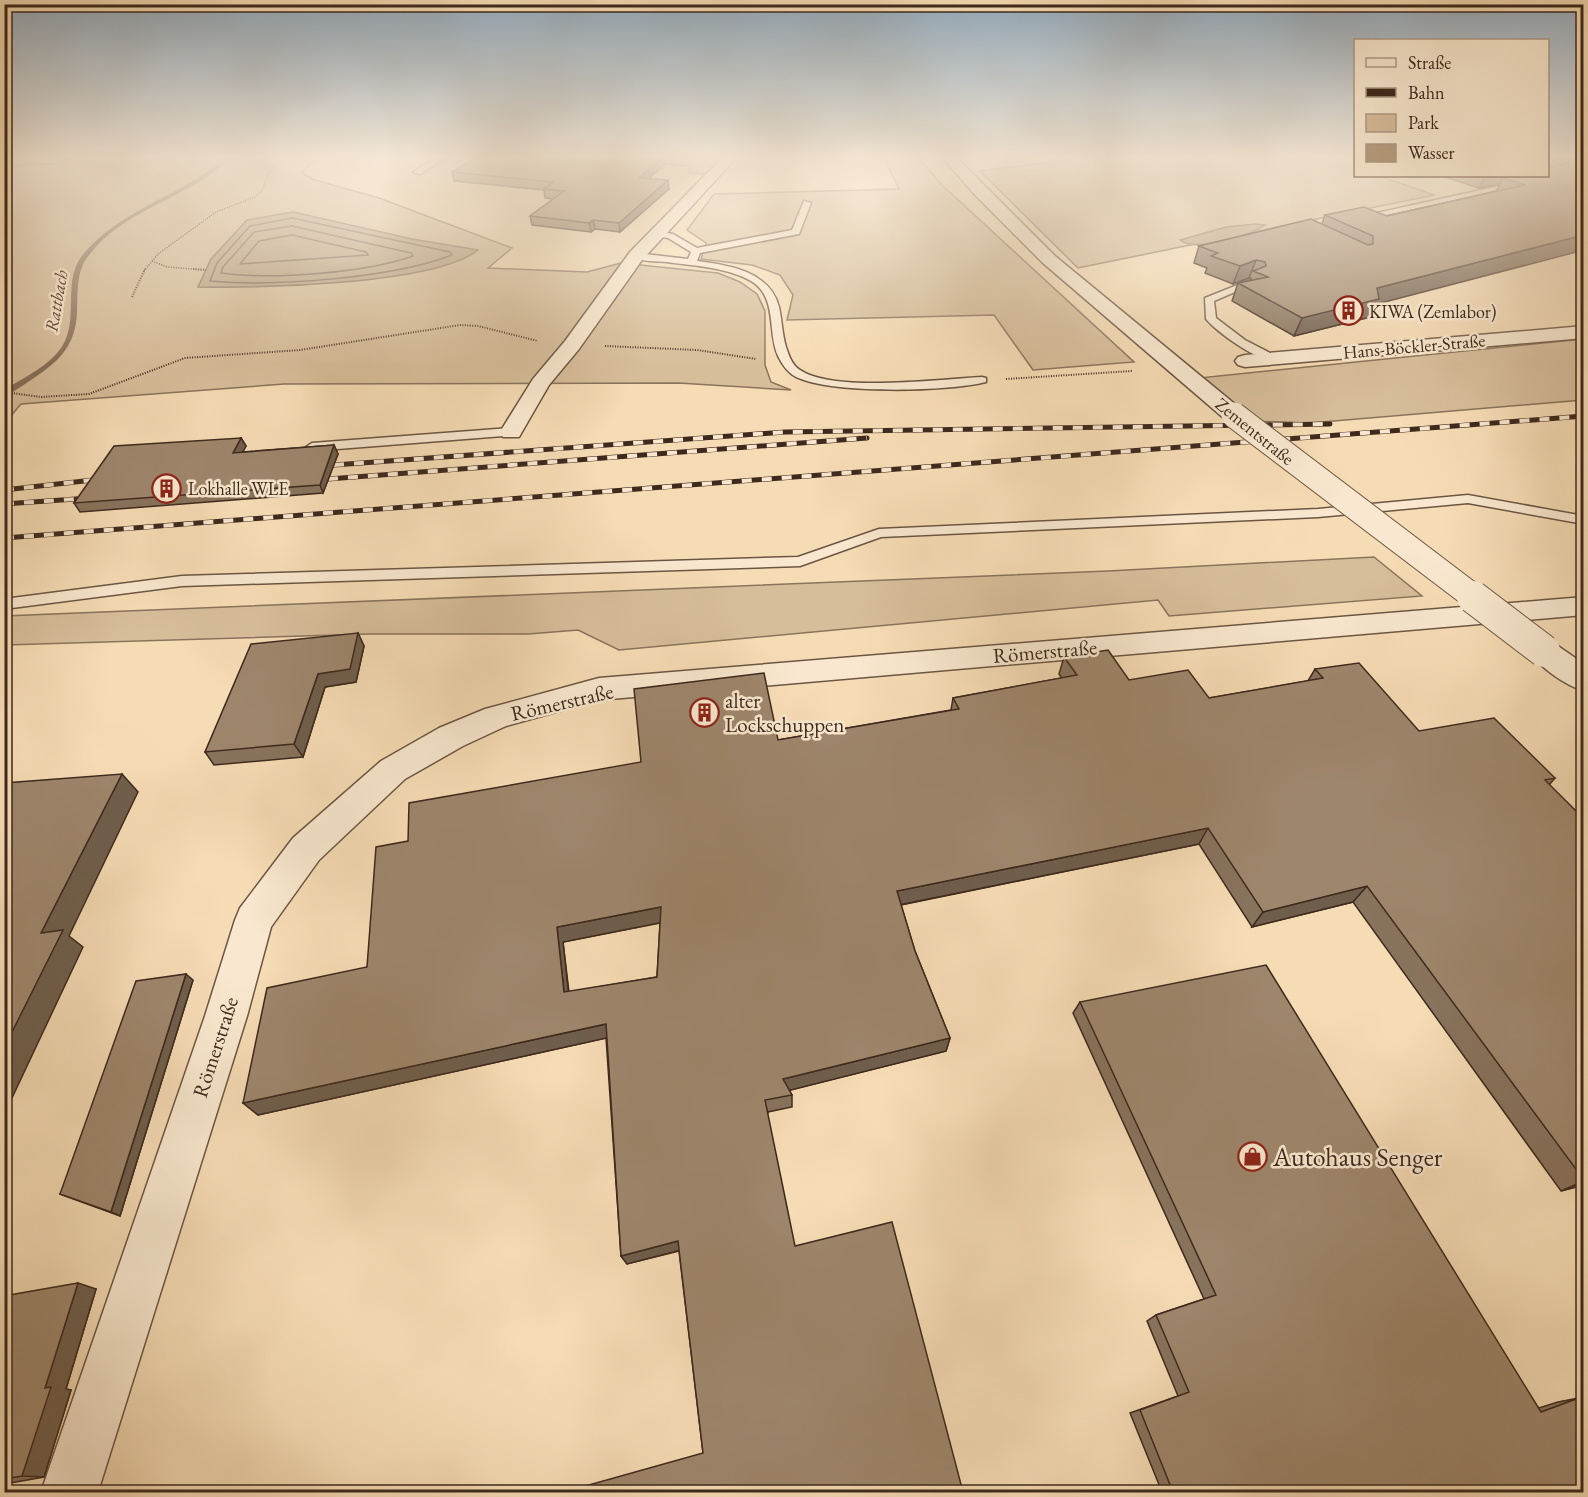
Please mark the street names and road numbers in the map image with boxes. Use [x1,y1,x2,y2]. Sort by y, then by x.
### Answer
street label: Hans-Böckler-Straße [1342,328,1486,364]
street label: Zementstraße [1211,392,1299,470]
street label: Römerstraße [992,633,1098,669]
street label: Römerstraße [508,677,616,727]
street label: Römerstraße [186,993,244,1101]

